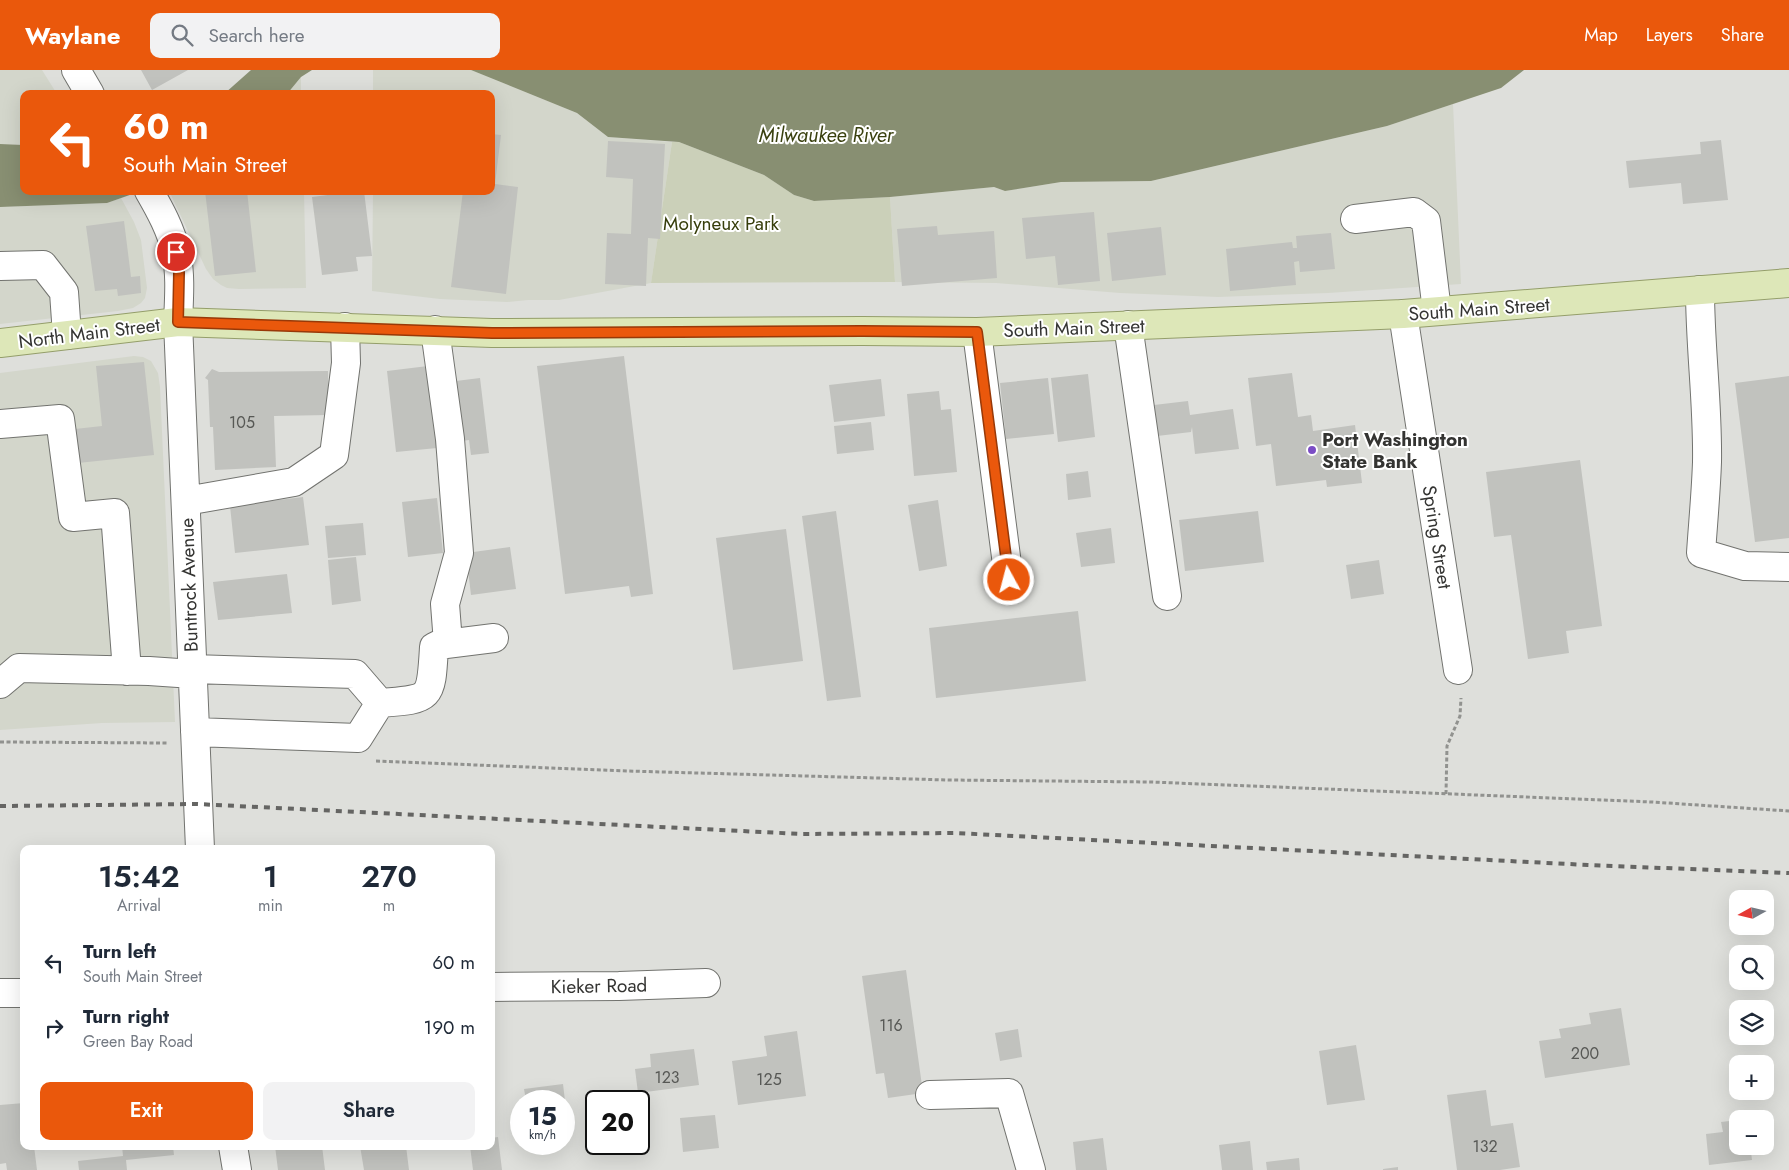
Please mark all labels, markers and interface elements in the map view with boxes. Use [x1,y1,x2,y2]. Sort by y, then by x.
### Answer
search box [150,13,500,58]
text: Waylane [25,18,120,53]
icon: search [168,21,196,49]
text: Search here [208,22,305,49]
text: Map [1584,22,1618,48]
text: Layers [1646,22,1693,48]
text: Share [1721,22,1764,48]
text: 60 m [123,102,209,152]
icon: left [40,110,105,175]
water label: Milwaukee River [759,121,895,150]
text: South Main Street [123,148,287,180]
park label: Molyneux Park [663,210,780,237]
pin [155,231,197,273]
icon: arrive [162,238,190,266]
street label: South Main Street [1407,291,1551,327]
street label: North Main Street [17,311,162,355]
street label: South Main Street [1003,312,1146,344]
house number: 105 [229,411,255,434]
place label: Port Washington State Bank [1322,426,1468,475]
marker: Port Washington State Bank [1306,444,1318,456]
street label: Spring Street [1415,483,1459,591]
street label: Buntrock Avenue [173,517,205,652]
position arrow [982,553,1034,605]
text: 15:42 [98,855,180,898]
text: 1 [263,855,278,898]
text: 270 [361,855,417,898]
north arrow [1729,890,1774,935]
map controls [1729,890,1774,1155]
text: Arrival [117,894,161,917]
text: min [258,894,283,917]
text: m [383,894,395,917]
text: Turn left [83,938,156,965]
button: search [1729,945,1774,990]
icon: left [40,949,68,977]
text: 60 m [432,949,475,976]
text: South Main Street [83,965,202,988]
street label: Kieker Road [551,972,647,1000]
button: layers [1729,1000,1774,1045]
text: Turn right [83,1003,169,1030]
icon: right [40,1014,68,1042]
text: 190 m [424,1014,475,1041]
house number: 116 [879,1014,903,1037]
text: Green Bay Road [83,1030,193,1053]
house number: 200 [1571,1042,1599,1065]
button: + [1729,1055,1774,1100]
house number: 123 [654,1066,680,1089]
house number: 125 [756,1068,782,1091]
button: Exit [40,1082,253,1140]
button: Share [263,1082,475,1140]
speed limit sign: 20 [585,1090,650,1155]
text: 15 [528,1098,557,1134]
button: − [1729,1110,1774,1155]
text: km/h [529,1126,556,1144]
house number: 132 [1472,1135,1498,1158]

